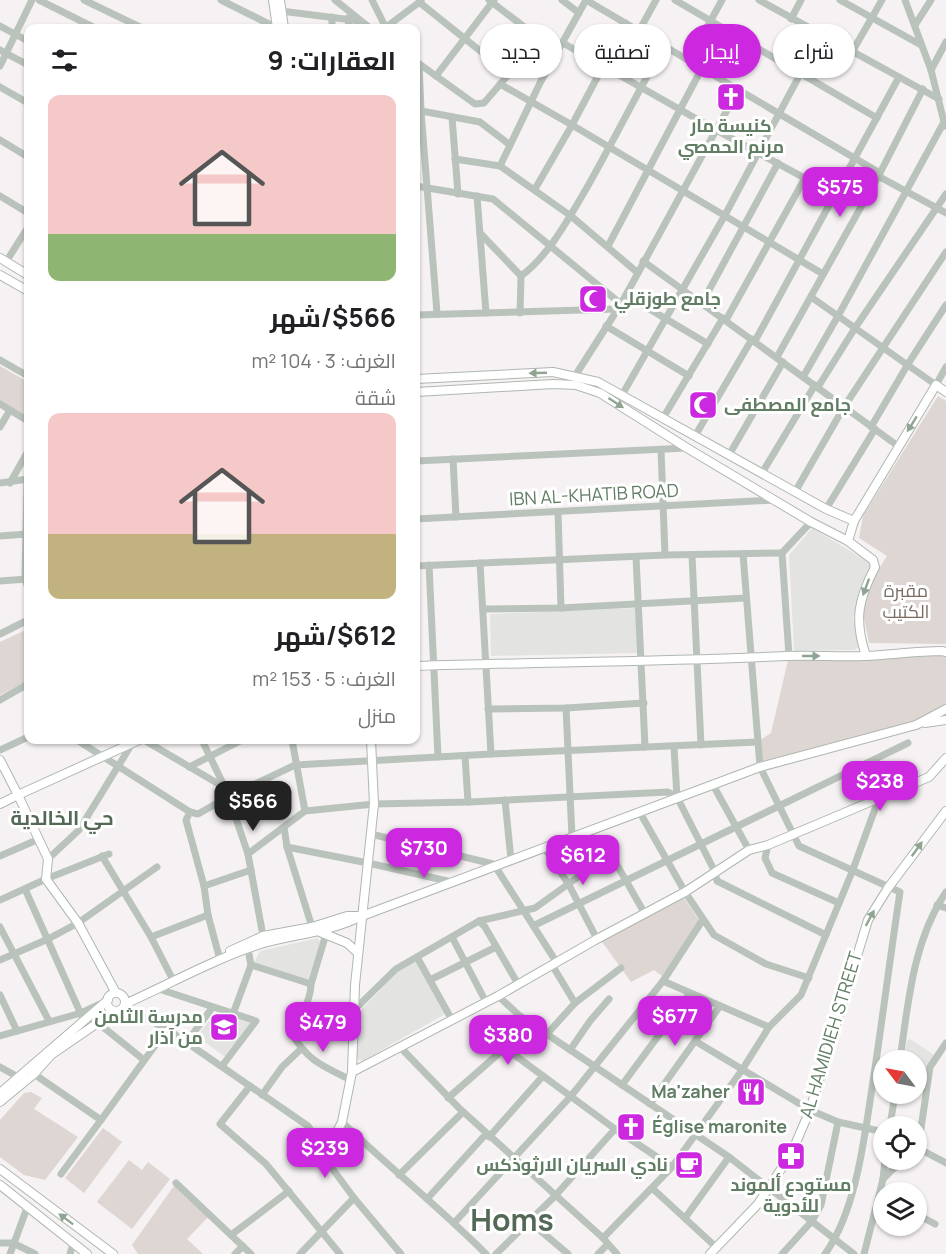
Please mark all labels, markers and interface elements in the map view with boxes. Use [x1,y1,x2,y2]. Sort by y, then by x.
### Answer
chip: جديد [480,24,562,78]
chip: تصفية [574,24,671,78]
chip: إيجار [683,24,761,78]
chip: شراء [773,24,855,78]
text: العقارات: 9 [268,42,396,78]
icon: filters [48,44,81,77]
church icon: كنيسة مار مرنم الحمصي [715,81,747,113]
place label: كنيسة مار مرنم الحمصي [678,113,784,161]
icon: home [168,134,276,242]
pin: $575 [804,167,876,218]
text: $575 [817,173,863,200]
mosque icon: جامع طوزقلي [577,283,609,315]
place label: جامع طوزقلي [614,286,721,314]
text: $566/شهر [270,299,396,335]
text: الغرف: 3 · 104 m² [251,347,396,374]
one-way arrow [528,368,547,377]
text: شقة [355,384,396,411]
mosque icon: جامع المصطفى [687,389,719,421]
place label: جامع المصطفى [724,392,851,417]
one-way arrow [608,398,625,409]
one-way arrow [906,416,917,432]
icon: home [168,452,276,560]
street label: IBN AL-KHATIB ROAD [509,478,679,510]
park label: مقبرة الكتيب [883,578,929,623]
one-way arrow [860,579,870,597]
text: $612/شهر [275,617,396,653]
one-way arrow [801,651,820,661]
text: الغرف: 5 · 153 m² [252,665,396,692]
text: منزل [358,702,396,729]
pin: $238 [844,761,916,812]
text: $238 [856,767,904,794]
pin: $566 [217,781,289,832]
text: $566 [228,787,278,814]
district label: حي الخالدية [10,804,114,834]
pin: $730 [388,828,460,879]
text: $730 [400,834,448,861]
pin: $612 [547,835,619,886]
text: $612 [560,841,606,868]
one-way arrow [910,842,922,857]
one-way arrow [865,909,875,926]
street label: AL HAMIDIEH STREET [793,948,867,1121]
pin: $677 [639,996,711,1047]
pin: $479 [287,1002,359,1053]
text: $677 [652,1002,698,1029]
place label: مدرسة الثامن من آذار [94,1004,203,1049]
text: $479 [299,1008,347,1035]
school or university icon: مدرسة الثامن من آذار [208,1011,240,1043]
pin: $380 [472,1015,544,1066]
text: $380 [483,1021,533,1048]
north arrow [873,1050,927,1104]
map controls [873,1050,927,1236]
restaurant icon: Ma'zaher [735,1076,767,1108]
place label: Ma'zaher [651,1079,730,1103]
church icon: Église maronite [615,1111,647,1143]
place label: Église maronite [652,1114,787,1138]
button: locate [873,1116,927,1170]
pin: $239 [289,1128,361,1179]
text: $239 [301,1134,349,1161]
pharmacy icon: مستودع ألموند للأدوية [775,1140,807,1172]
cafe icon: نادي السريان الارثوذكس [673,1149,705,1181]
place label: نادي السريان الارثوذكس [476,1152,668,1179]
place label: مستودع ألموند للأدوية [731,1172,851,1217]
button: layers [873,1182,927,1236]
district label: Homs [470,1199,554,1240]
one-way arrow [59,1213,75,1225]

